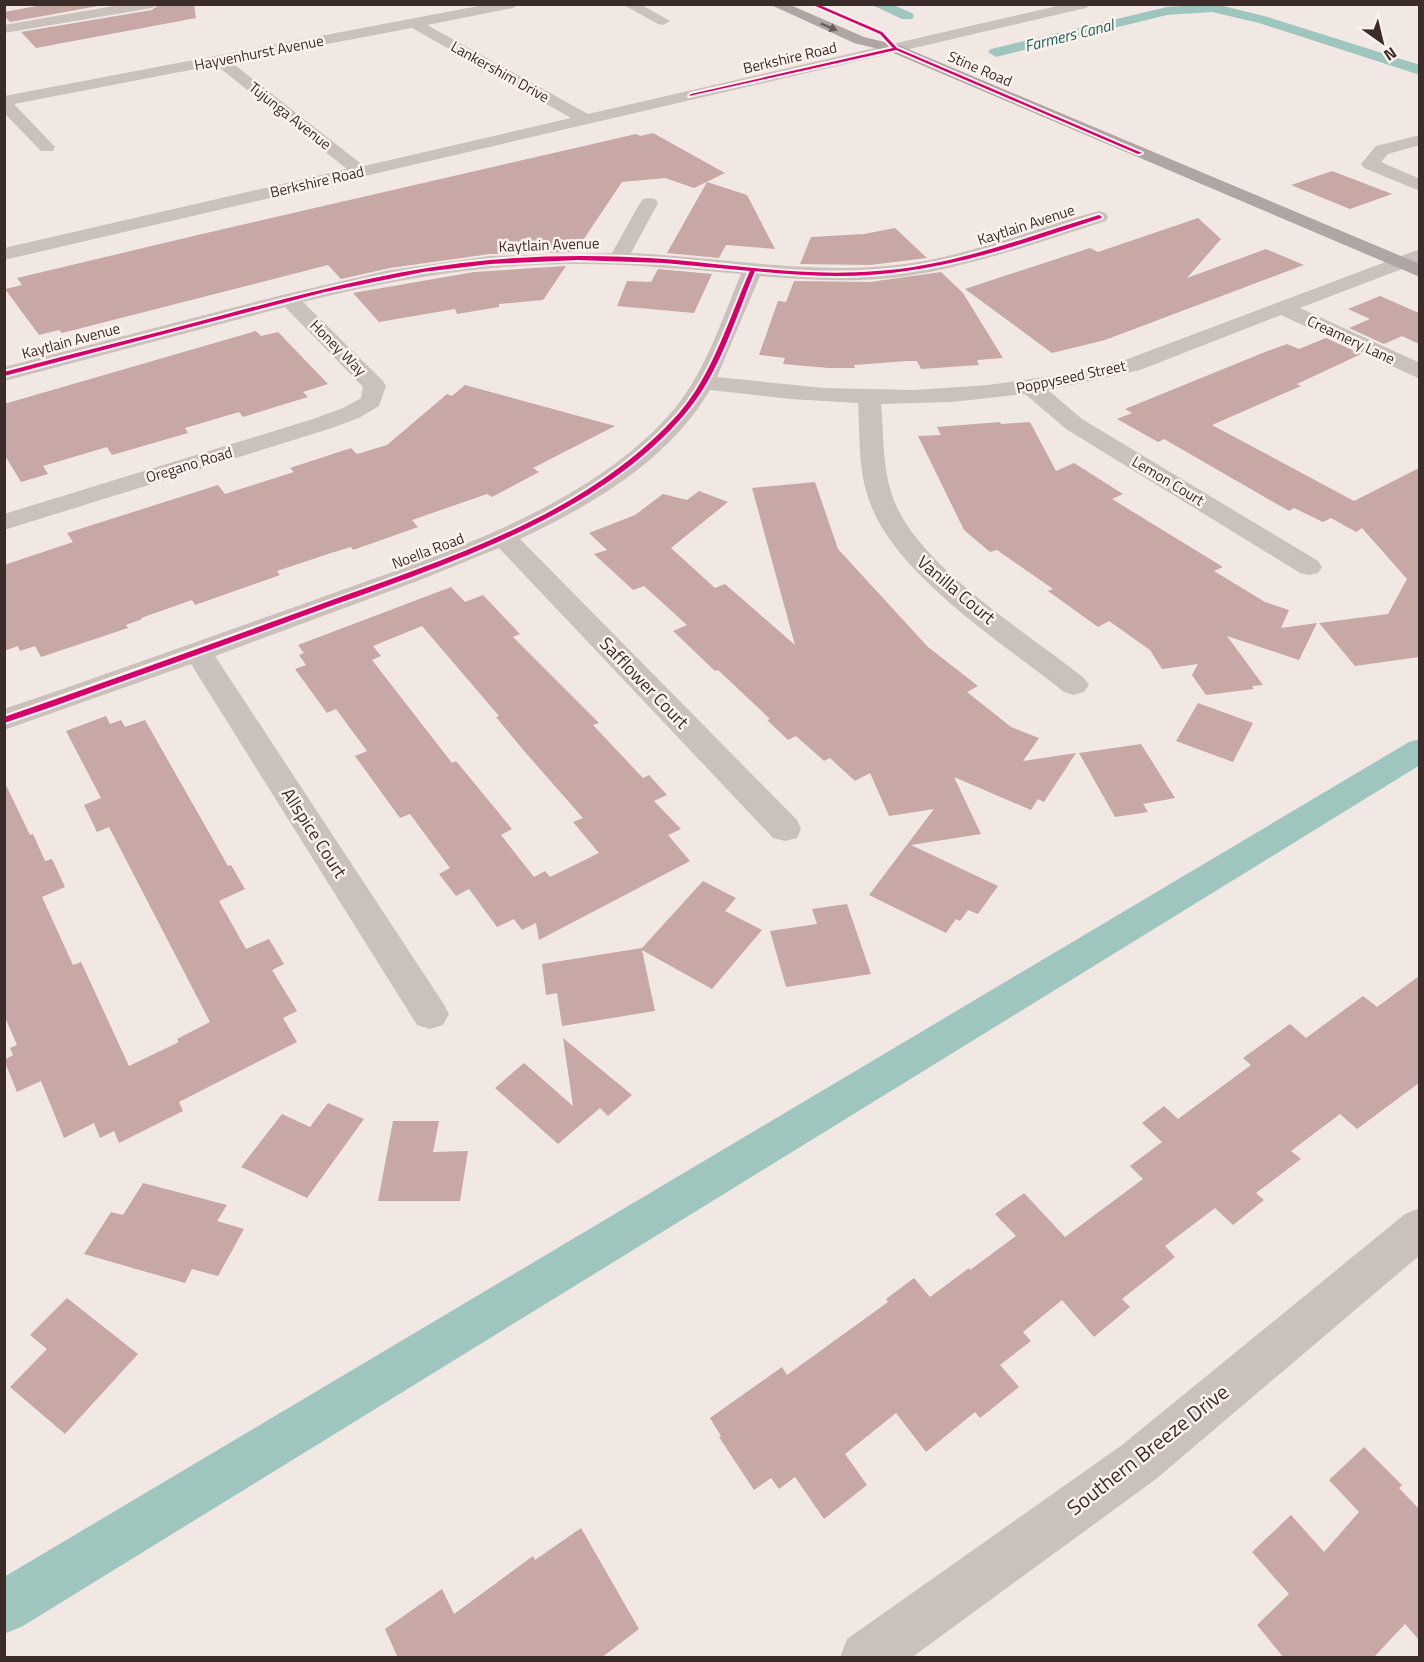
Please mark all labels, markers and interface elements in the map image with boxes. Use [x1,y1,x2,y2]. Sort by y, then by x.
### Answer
water label: Farmers Canal [1022,12,1118,58]
north arrow [1352,12,1412,72]
one-way arrow [821,22,839,32]
street label: Hayvenhurst Avenue [192,29,325,76]
street label: Lankershim Drive [447,35,554,108]
street label: Berkshire Road [741,36,839,80]
text: N [1379,41,1402,67]
street label: Stine Road [944,45,1016,92]
street label: Tujunga Avenue [244,76,337,155]
street label: Berkshire Road [268,160,366,204]
street label: Kaytlain Avenue [974,198,1077,251]
street label: Kaytlain Avenue [498,231,600,258]
street label: Creamery Lane [1304,309,1399,370]
street label: Honey Way [305,314,372,381]
street label: Kaytlain Avenue [19,316,123,365]
street label: Poppyseed Street [1014,354,1129,399]
street label: Oregano Road [143,440,235,489]
street label: Lemon Court [1128,450,1209,512]
street label: Noella Road [388,526,467,575]
street label: Vanilla Court [911,549,1002,631]
street label: Safflower Court [594,631,696,735]
street label: Allspice Court [275,782,354,884]
street label: Southern Breeze Drive [1060,1376,1235,1523]

